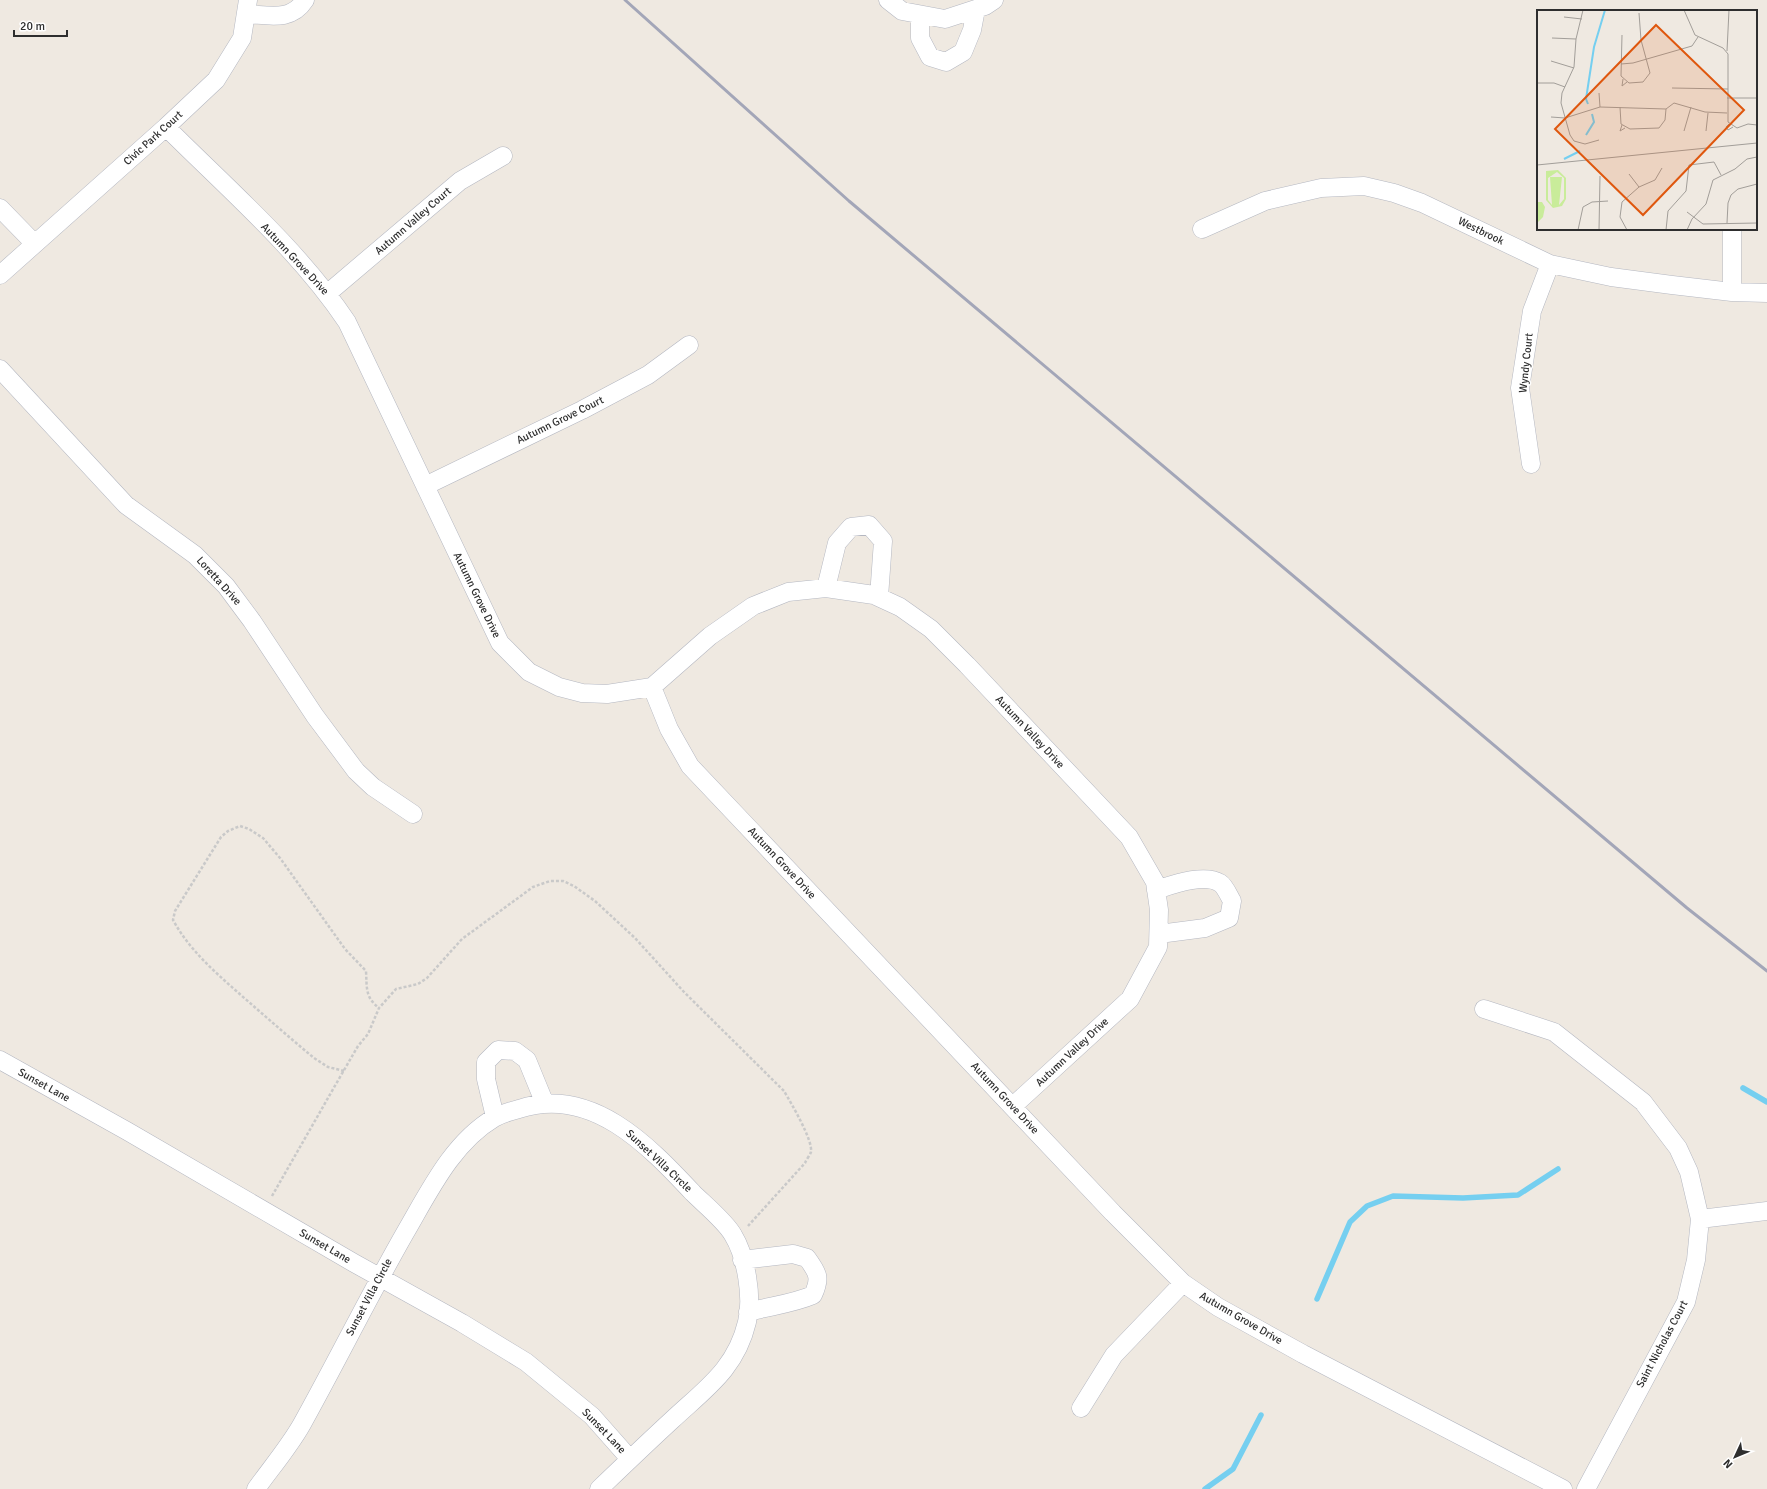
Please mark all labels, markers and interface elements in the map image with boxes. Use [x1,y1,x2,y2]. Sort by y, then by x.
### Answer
inset map [1537,10,1757,230]
scale bar [14,12,67,38]
text: 20 m [20,19,45,34]
street label: Civic Park Court [121,108,185,168]
street label: Autumn Valley Court [372,184,454,258]
street label: Westbrook [1456,214,1507,248]
street label: Autumn Grove Drive [258,220,332,298]
street label: Wyndy Court [1516,332,1536,394]
street label: Autumn Grove Court [514,393,606,447]
street label: Autumn Grove Drive [451,550,503,640]
street label: Loretta Drive [194,554,244,608]
street label: Autumn Valley Drive [993,693,1067,771]
street label: Autumn Grove Drive [745,824,819,902]
street label: Autumn Valley Drive [1033,1015,1111,1089]
street label: Autumn Grove Drive [968,1059,1042,1137]
street label: Sunset Lane [16,1065,72,1105]
street label: Sunset Villa Circle [623,1127,695,1195]
street label: Sunset Lane [297,1226,353,1266]
street label: Sunset Villa Circle [343,1256,395,1338]
street label: Autumn Grove Drive [1197,1289,1285,1347]
street label: Saint Nicholas Court [1634,1298,1691,1390]
street label: Sunset Lane [579,1406,629,1456]
north arrow [1715,1437,1755,1477]
text: N [1721,1456,1736,1471]

